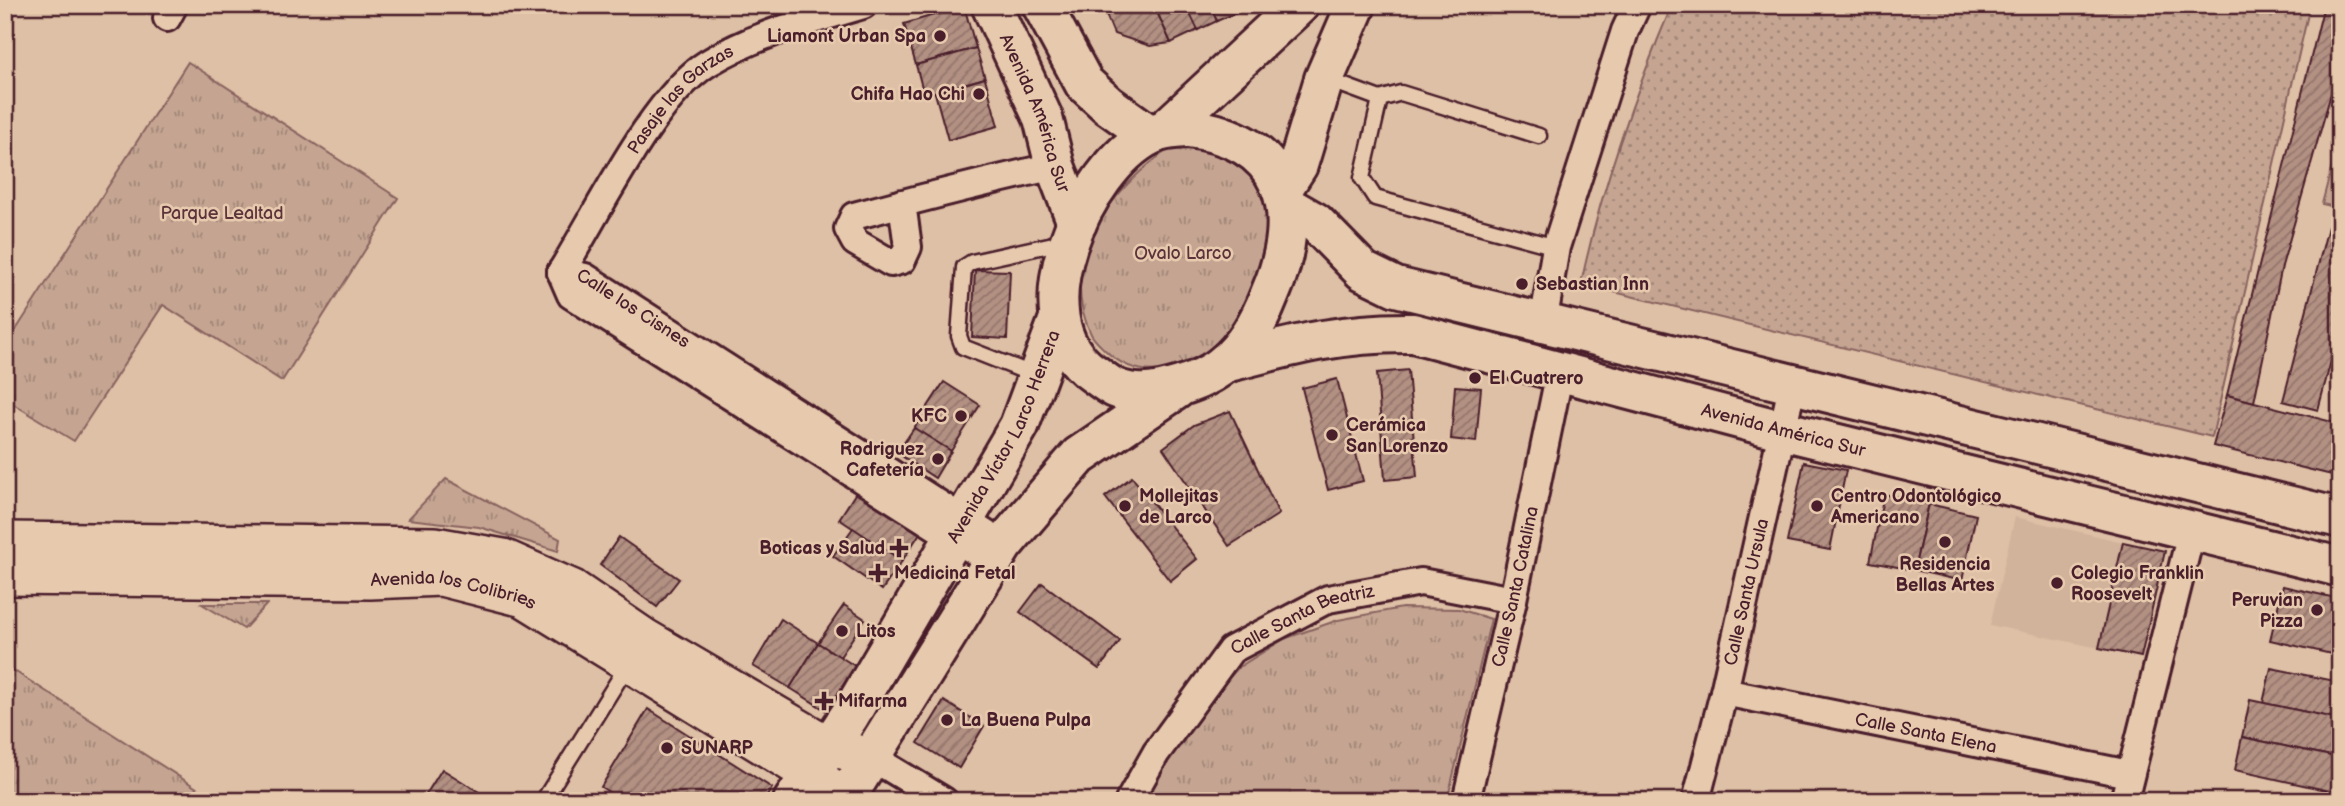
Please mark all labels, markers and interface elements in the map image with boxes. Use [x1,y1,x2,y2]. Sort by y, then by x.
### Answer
place label: Liamont Urban Spa [767,26,926,47]
marker: Liamont Urban Spa [932,28,948,44]
street label: Avenida América Sur [995,31,1074,196]
street label: Pasaje las Garzas [623,41,737,158]
place label: Chifa Hao Chi [851,84,965,105]
marker: Chifa Hao Chi [971,86,987,102]
park label: Parque Lealtad [160,203,284,224]
park label: Ovalo Larco [1134,243,1232,264]
street label: Calle los Cisnes [575,266,694,352]
place label: Sebastian Inn [1536,274,1649,295]
marker: Sebastian Inn [1514,276,1530,292]
street label: Avenida Víctor Larco Herrera [943,327,1065,547]
place label: El Cuatrero [1489,368,1583,389]
marker: El Cuatrero [1467,370,1483,386]
street label: Avenida América Sur [1699,399,1868,461]
place label: KFC [911,406,947,427]
marker: KFC [953,408,969,424]
place label: Cerámica San Lorenzo [1346,415,1448,457]
marker: Cerámica San Lorenzo [1324,427,1340,443]
place label: Rodriguez Cafetería [840,439,924,481]
marker: Rodriguez Cafetería [930,451,946,467]
place label: Mollejitas de Larco [1139,486,1218,528]
place label: Centro Odontológico Americano [1830,486,2002,528]
marker: Mollejitas de Larco [1117,498,1133,514]
marker: Centro Odontológico Americano [1809,498,1825,514]
street label: Calle Santa Catalina [1488,504,1543,669]
street label: Calle Santa Ursula [1720,517,1773,668]
marker: Residencia Bellas Artes [1937,534,1953,550]
place label: Boticas y Salud [759,538,885,559]
marker: Boticas y Salud [891,540,907,556]
place label: Residencia Bellas Artes [1895,554,1995,596]
marker: Medicina Fetal [868,563,888,583]
place label: Medicina Fetal [894,563,1016,584]
place label: Colegio Franklin Roosevelt [2071,563,2204,605]
street label: Avenida los Colibries [370,567,540,614]
marker: Colegio Franklin Roosevelt [2049,575,2065,591]
street label: Calle Santa Beatriz [1227,581,1376,659]
place label: Peruvian Pizza [2232,590,2303,632]
marker: Peruvian Pizza [2309,602,2325,618]
place label: Litos [856,621,896,642]
marker: Litos [834,623,850,639]
place label: Mifarma [838,691,907,712]
marker: Mifarma [816,693,832,709]
street label: Calle Santa Elena [1853,709,1999,758]
place label: La Buena Pulpa [961,710,1091,731]
marker: La Buena Pulpa [939,712,955,728]
place label: SUNARP [681,738,754,759]
marker: SUNARP [659,740,675,756]

